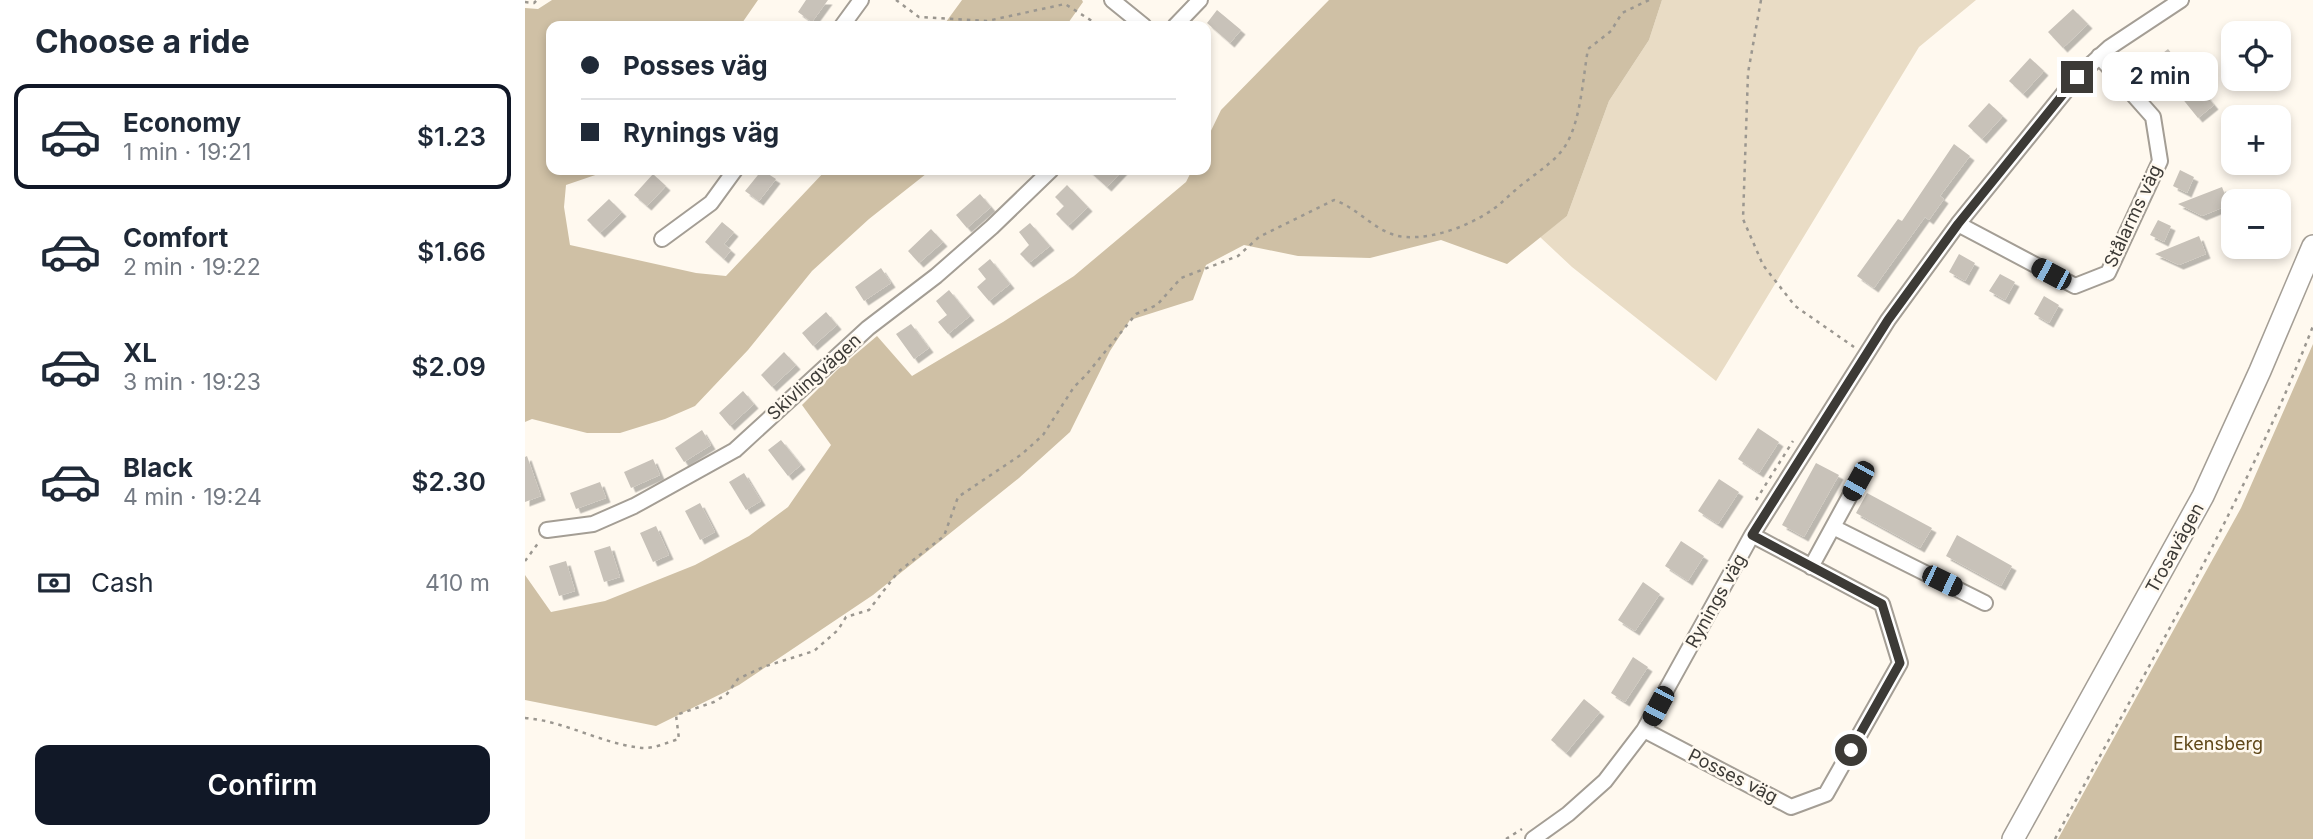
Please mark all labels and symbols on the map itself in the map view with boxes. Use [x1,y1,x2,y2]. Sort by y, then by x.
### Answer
callout: 2 min [2101,52,2217,102]
route end [2061,61,2093,93]
street label: Stålarms väg [2100,161,2165,270]
car [2028,255,2075,293]
street label: Skivlingvägen [763,329,865,424]
car [1839,458,1878,504]
street label: Trosavägen [2141,499,2208,596]
street label: Rynings väg [1681,550,1750,651]
car [1919,562,1966,600]
car [1639,683,1678,729]
park label: Ekensberg [2173,733,2263,754]
route start [1835,734,1867,766]
street label: Posses väg [1685,744,1781,807]

